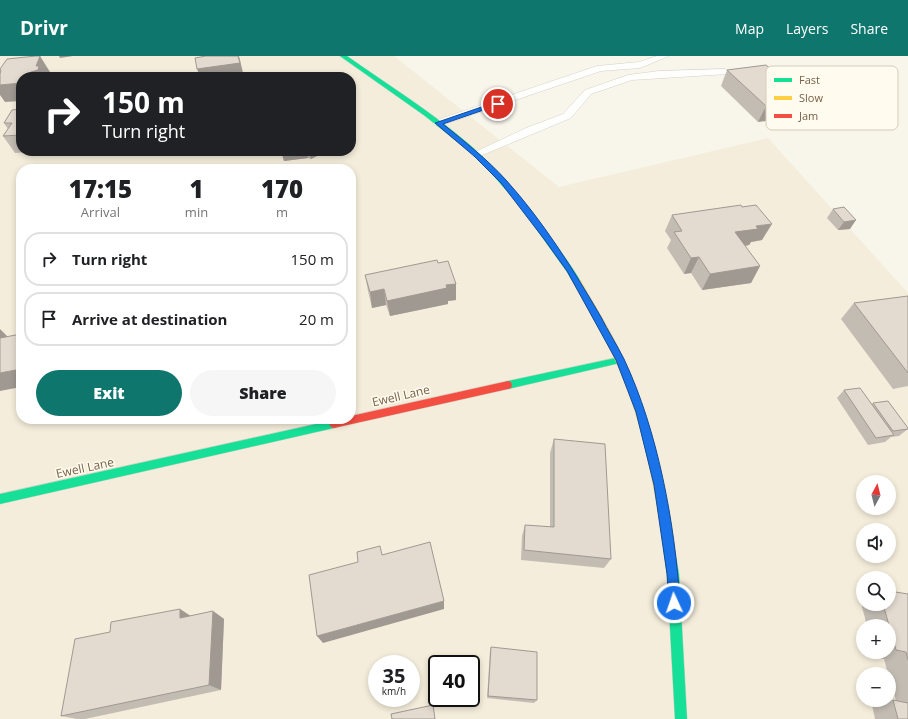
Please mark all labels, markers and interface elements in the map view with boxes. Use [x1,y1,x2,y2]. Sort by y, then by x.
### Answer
text: Drivr [20,15,68,41]
text: Map [735,19,764,38]
text: Layers [786,19,828,38]
text: Share [850,19,888,38]
legend [766,66,898,130]
text: Fast [799,72,820,87]
text: 150 m [102,83,185,121]
pin [481,87,515,121]
icon: right [36,88,88,140]
text: Slow [799,90,823,105]
icon: arrive [487,93,509,115]
text: Jam [798,108,818,123]
text: Turn right [102,119,185,143]
text: 17:15 [69,172,132,205]
text: 1 [189,172,204,205]
text: 170 [261,172,303,205]
text: Arrival [81,203,120,221]
text: min [185,203,208,221]
text: m [276,203,288,221]
icon: right [38,248,60,270]
text: Turn right [72,249,147,269]
text: 150 m [290,249,334,269]
icon: arrive [38,308,60,330]
text: Arrive at destination [72,309,227,329]
text: 20 m [299,309,334,329]
button: Exit [36,370,182,416]
button: Share [190,370,336,416]
street label: Ewell Lane [370,381,432,410]
street label: Ewell Lane [54,453,116,482]
north arrow [856,475,896,515]
map controls [856,475,896,707]
button: sound [856,523,896,563]
button: search [856,571,896,611]
position arrow [653,582,695,624]
button: + [856,619,896,659]
speed limit sign: 40 [428,655,480,707]
text: 35 [383,662,405,689]
button: − [856,667,896,707]
text: km/h [382,684,406,698]

